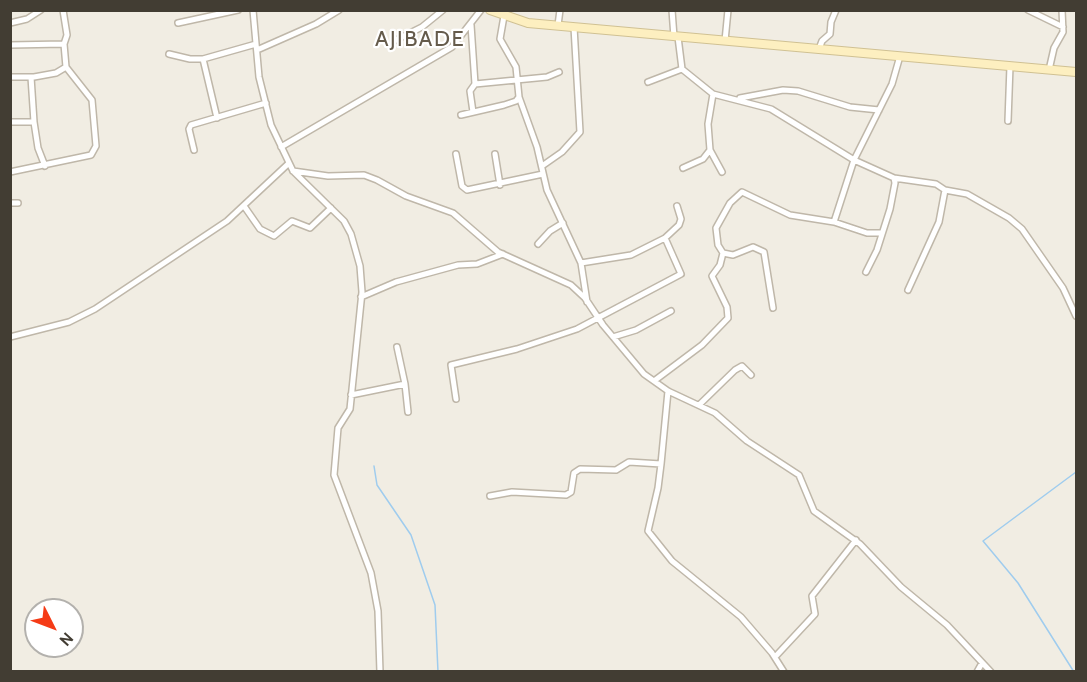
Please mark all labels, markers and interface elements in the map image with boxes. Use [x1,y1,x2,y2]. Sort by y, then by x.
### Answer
district label: AJIBADE [375,27,465,53]
north arrow [24,598,84,658]
text: N [55,628,77,650]

